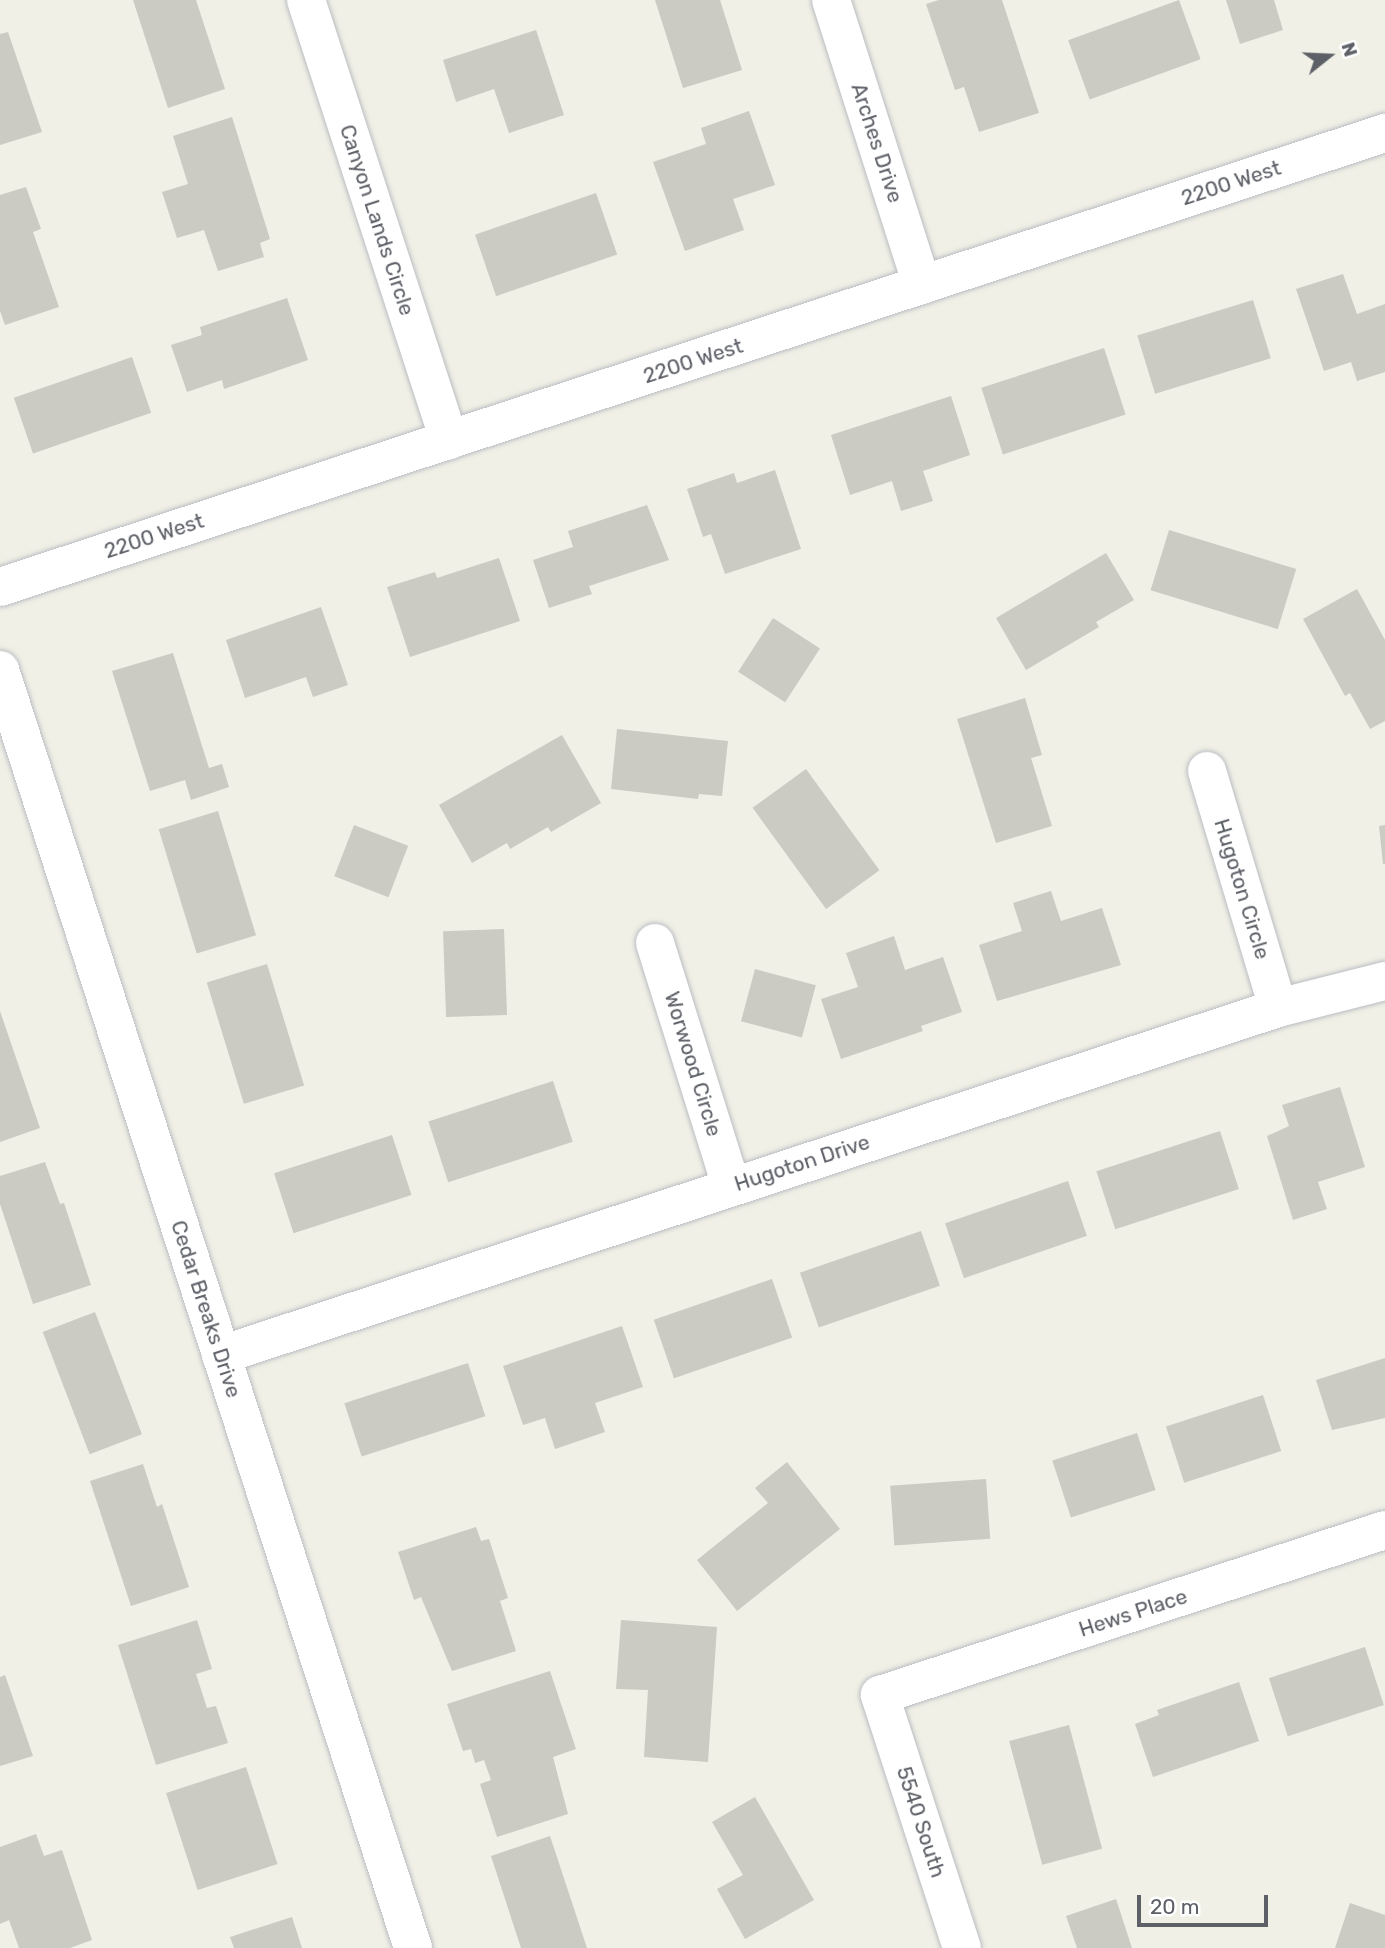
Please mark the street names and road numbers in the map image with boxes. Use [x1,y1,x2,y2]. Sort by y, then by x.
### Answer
street label: Arches Drive [846,80,908,206]
street label: Canyon Lands Circle [334,122,420,318]
street label: 2200 West [1178,155,1284,211]
street label: 2200 West [640,333,746,389]
street label: 2200 West [101,508,207,564]
street label: Hugoton Circle [1209,816,1275,962]
street label: Worwood Circle [659,989,727,1139]
street label: Hugoton Drive [731,1129,873,1197]
street label: Cedar Breaks Drive [165,1217,247,1401]
street label: Hews Place [1076,1584,1190,1642]
street label: 5540 South [891,1763,951,1881]

